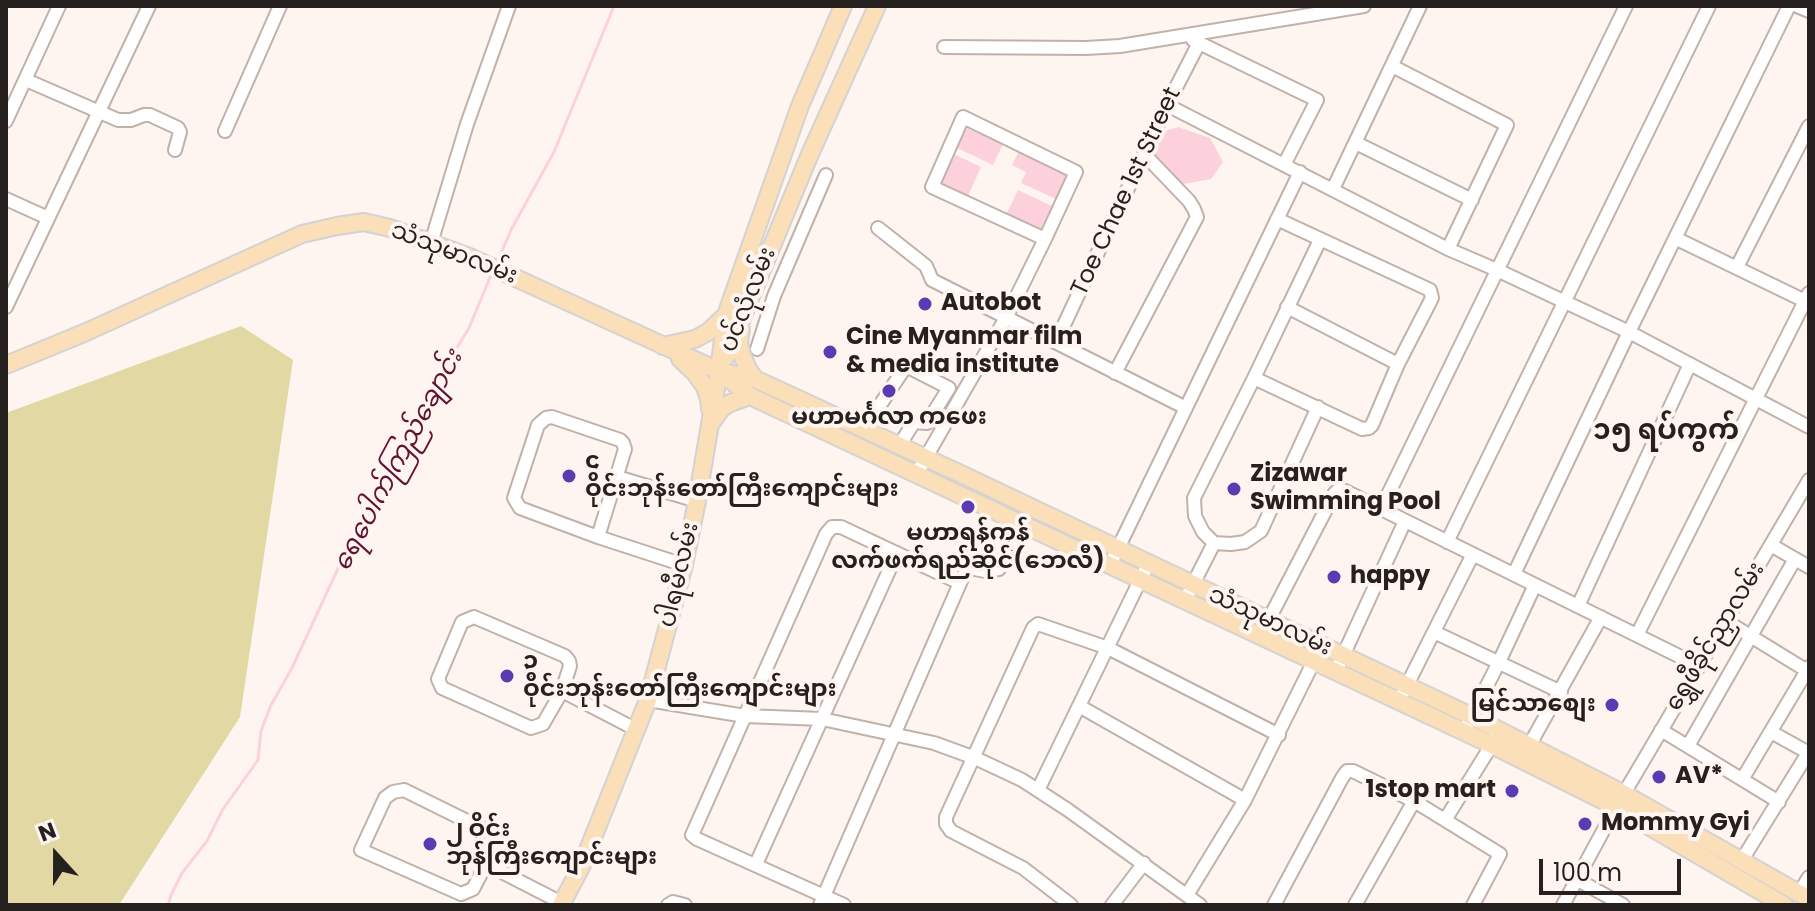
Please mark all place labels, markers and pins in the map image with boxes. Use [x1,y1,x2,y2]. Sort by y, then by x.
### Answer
place label: Autobot [941,290,1041,318]
marker: Autobot [916,295,934,313]
place label: Cine Myanmar film & media institute [846,324,1082,380]
marker: Cine Myanmar film & media institute [821,343,839,361]
marker: မဟာမင်္ဂလာ ကဖေး [880,382,898,400]
place label: မဟာမင်္ဂလာ ကဖေး [791,404,987,432]
place label: ၄ ဝိုင်းဘုန်းတော်ကြီးကျောင်းများ [585,448,899,504]
place label: Zizawar Swimming Pool [1250,461,1441,517]
marker: ၄ ဝိုင်းဘုန်းတော်ကြီးကျောင်းများ [560,467,578,485]
marker: Zizawar Swimming Pool [1225,480,1243,498]
marker: မဟာရန်ကုန် လက်ဖက်ရည်ဆိုင်(ဘေလီ) [959,498,977,516]
place label: မဟာရန်ကုန် လက်ဖက်ရည်ဆိုင်(ဘေလီ) [831,520,1105,576]
place label: happy [1350,563,1430,591]
marker: happy [1325,568,1343,586]
place label: ၃ ဝိုင်းဘုန်းတော်ကြီးကျောင်းများ [523,648,837,704]
marker: ၃ ဝိုင်းဘုန်းတော်ကြီးကျောင်းများ [498,667,516,685]
place label: မြင်သာစျေး [1470,691,1596,719]
marker: မြင်သာစျေး [1603,696,1621,714]
place label: AV* [1675,763,1723,791]
marker: AV* [1650,768,1668,786]
place label: 1stop mart [1365,777,1496,805]
marker: 1stop mart [1503,782,1521,800]
place label: Mommy Gyi [1601,810,1750,838]
marker: Mommy Gyi [1576,815,1594,833]
place label: ၂ ဝိုင်း ဘုန်ကြီးကျောင်းများ [446,816,657,872]
marker: ၂ ဝိုင်း ဘုန်ကြီးကျောင်းများ [421,835,439,853]

